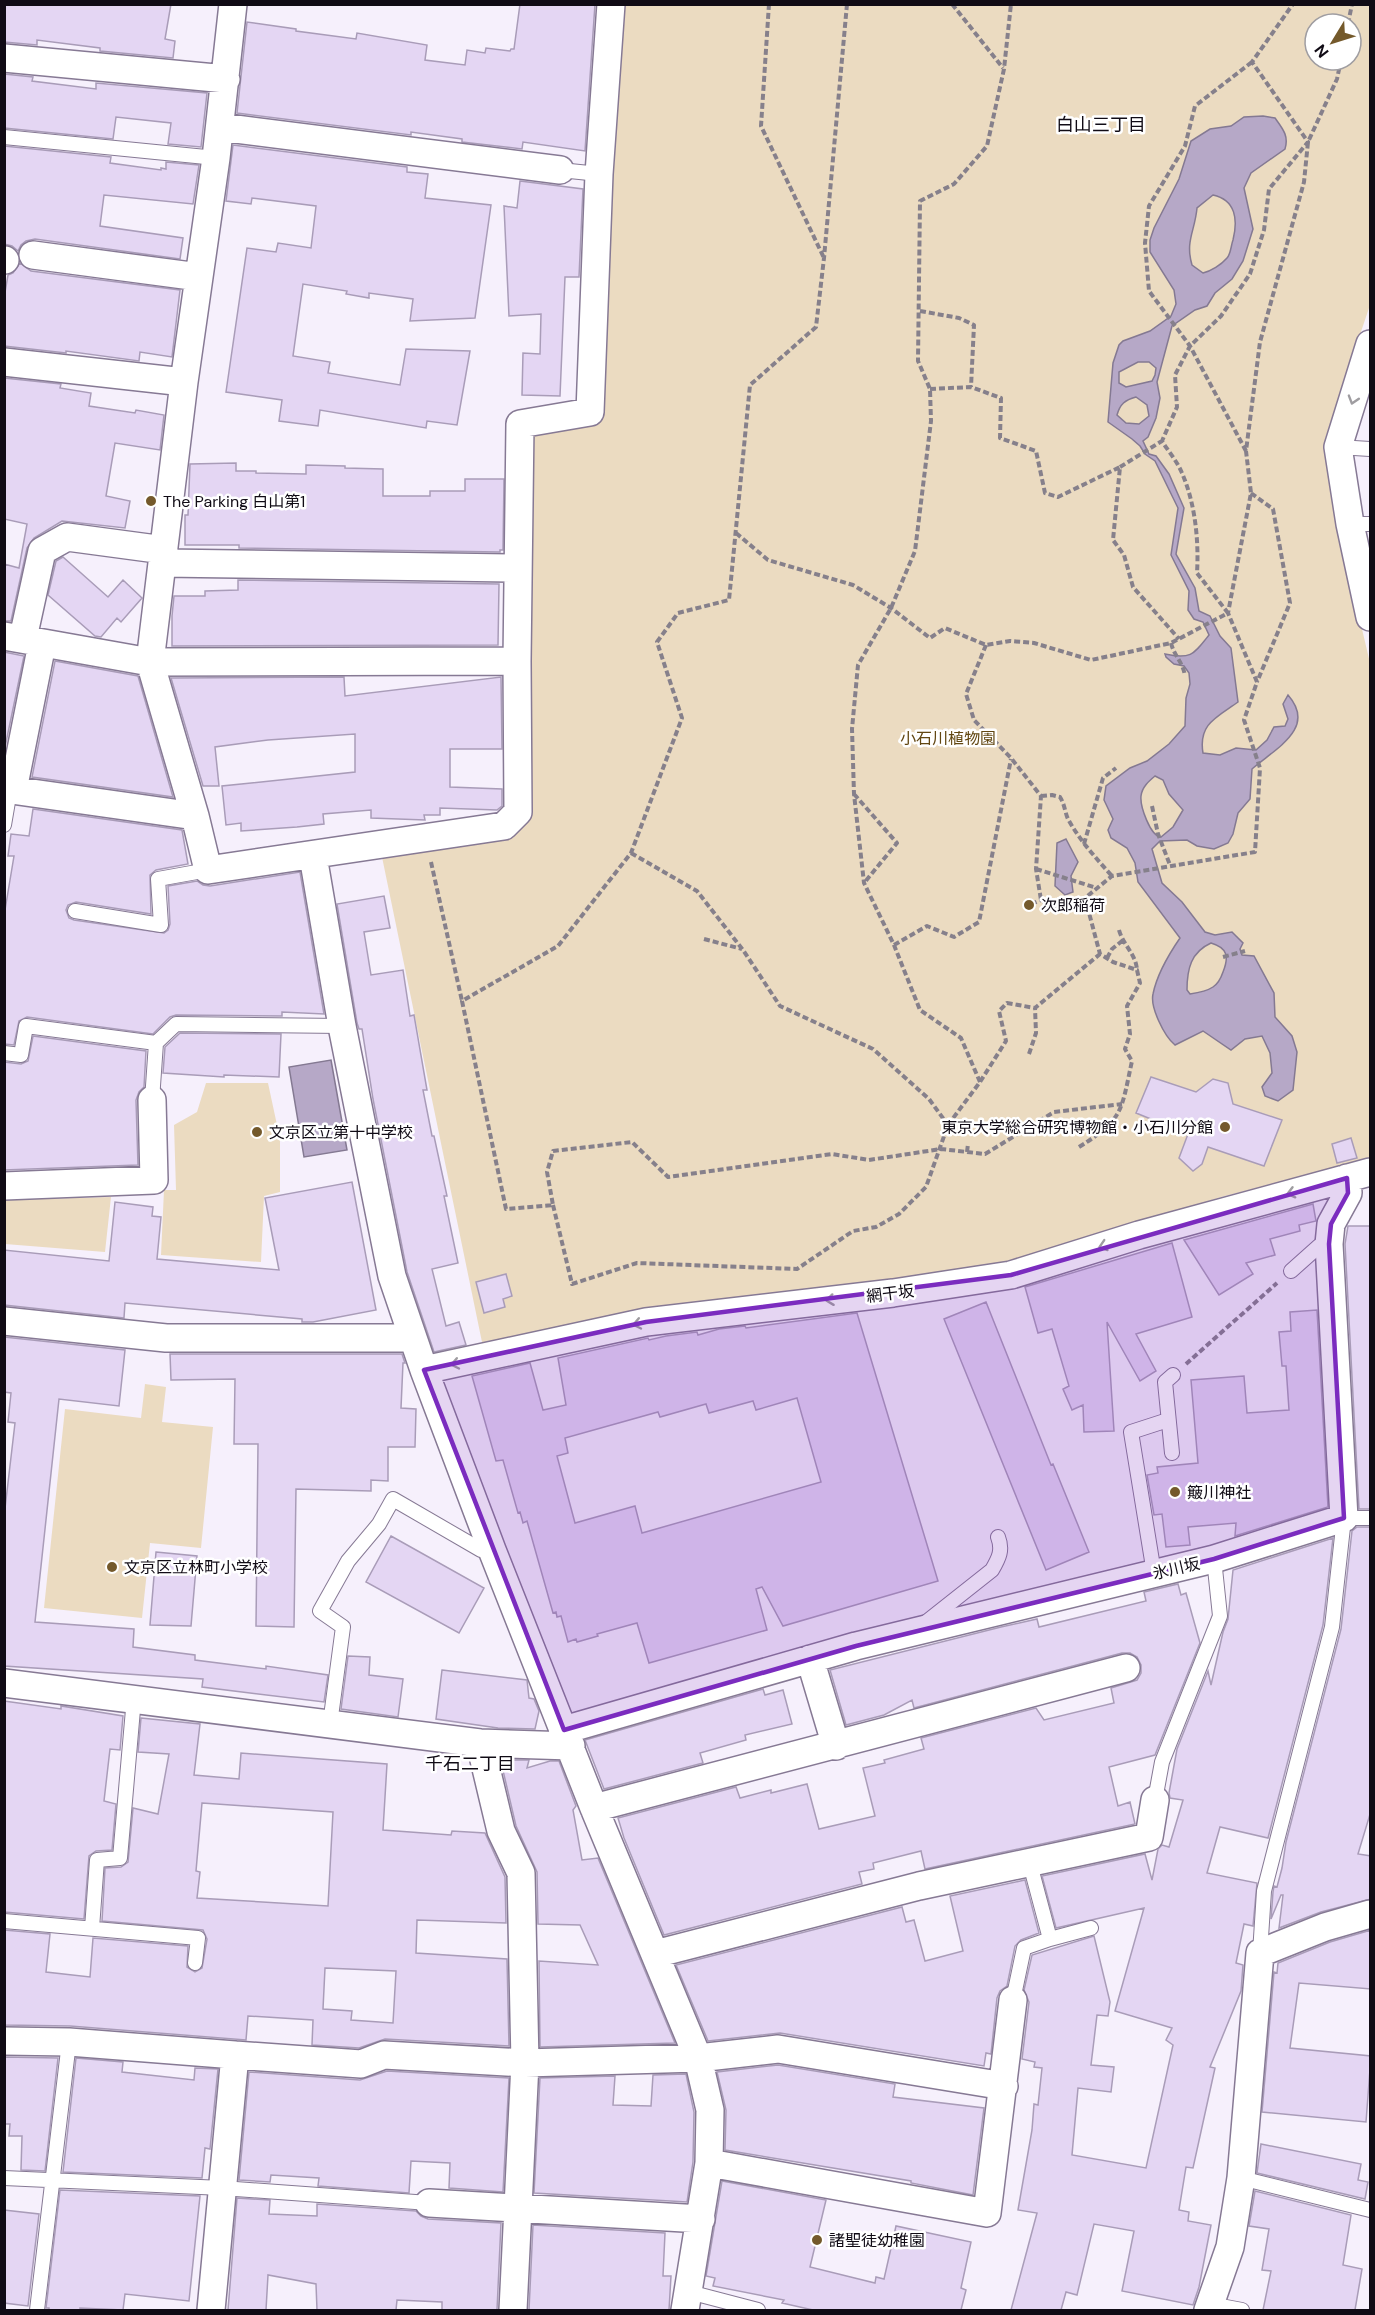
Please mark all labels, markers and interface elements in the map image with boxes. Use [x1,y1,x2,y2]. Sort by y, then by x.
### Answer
north arrow [1303,12,1363,72]
text: N [1310,40,1333,62]
district label: 白山三丁目 [1056,113,1146,137]
one-way arrow [1348,394,1360,405]
place label: The Parking 白山第1 [163,491,305,512]
marker: The Parking 白山第1 [144,494,158,508]
park label: 小石川植物園 [900,728,996,749]
place label: 次郎稲荷 [1041,895,1105,916]
marker: 次郎稲荷 [1022,898,1036,912]
place label: 東京大学総合研究博物館・小石川分館 [941,1117,1213,1138]
marker: 東京大学総合研究博物館・小石川分館 [1218,1120,1232,1134]
place label: 文京区立第十中学校 [269,1122,413,1143]
marker: 文京区立第十中学校 [250,1125,264,1139]
one-way arrow [1286,1186,1296,1199]
one-way arrow [1098,1239,1109,1251]
street label: 網干坂 [865,1280,915,1307]
one-way arrow [826,1293,835,1306]
one-way arrow [632,1317,642,1330]
one-way arrow [450,1356,460,1369]
place label: 簸川神社 [1187,1482,1251,1503]
marker: 簸川神社 [1168,1485,1182,1499]
street label: 氷川坂 [1150,1553,1202,1584]
place label: 文京区立林町小学校 [124,1557,268,1578]
marker: 文京区立林町小学校 [105,1560,119,1574]
district label: 千石二丁目 [425,1752,515,1776]
place label: 諸聖徒幼稚園 [829,2230,925,2251]
marker: 諸聖徒幼稚園 [810,2233,824,2247]

